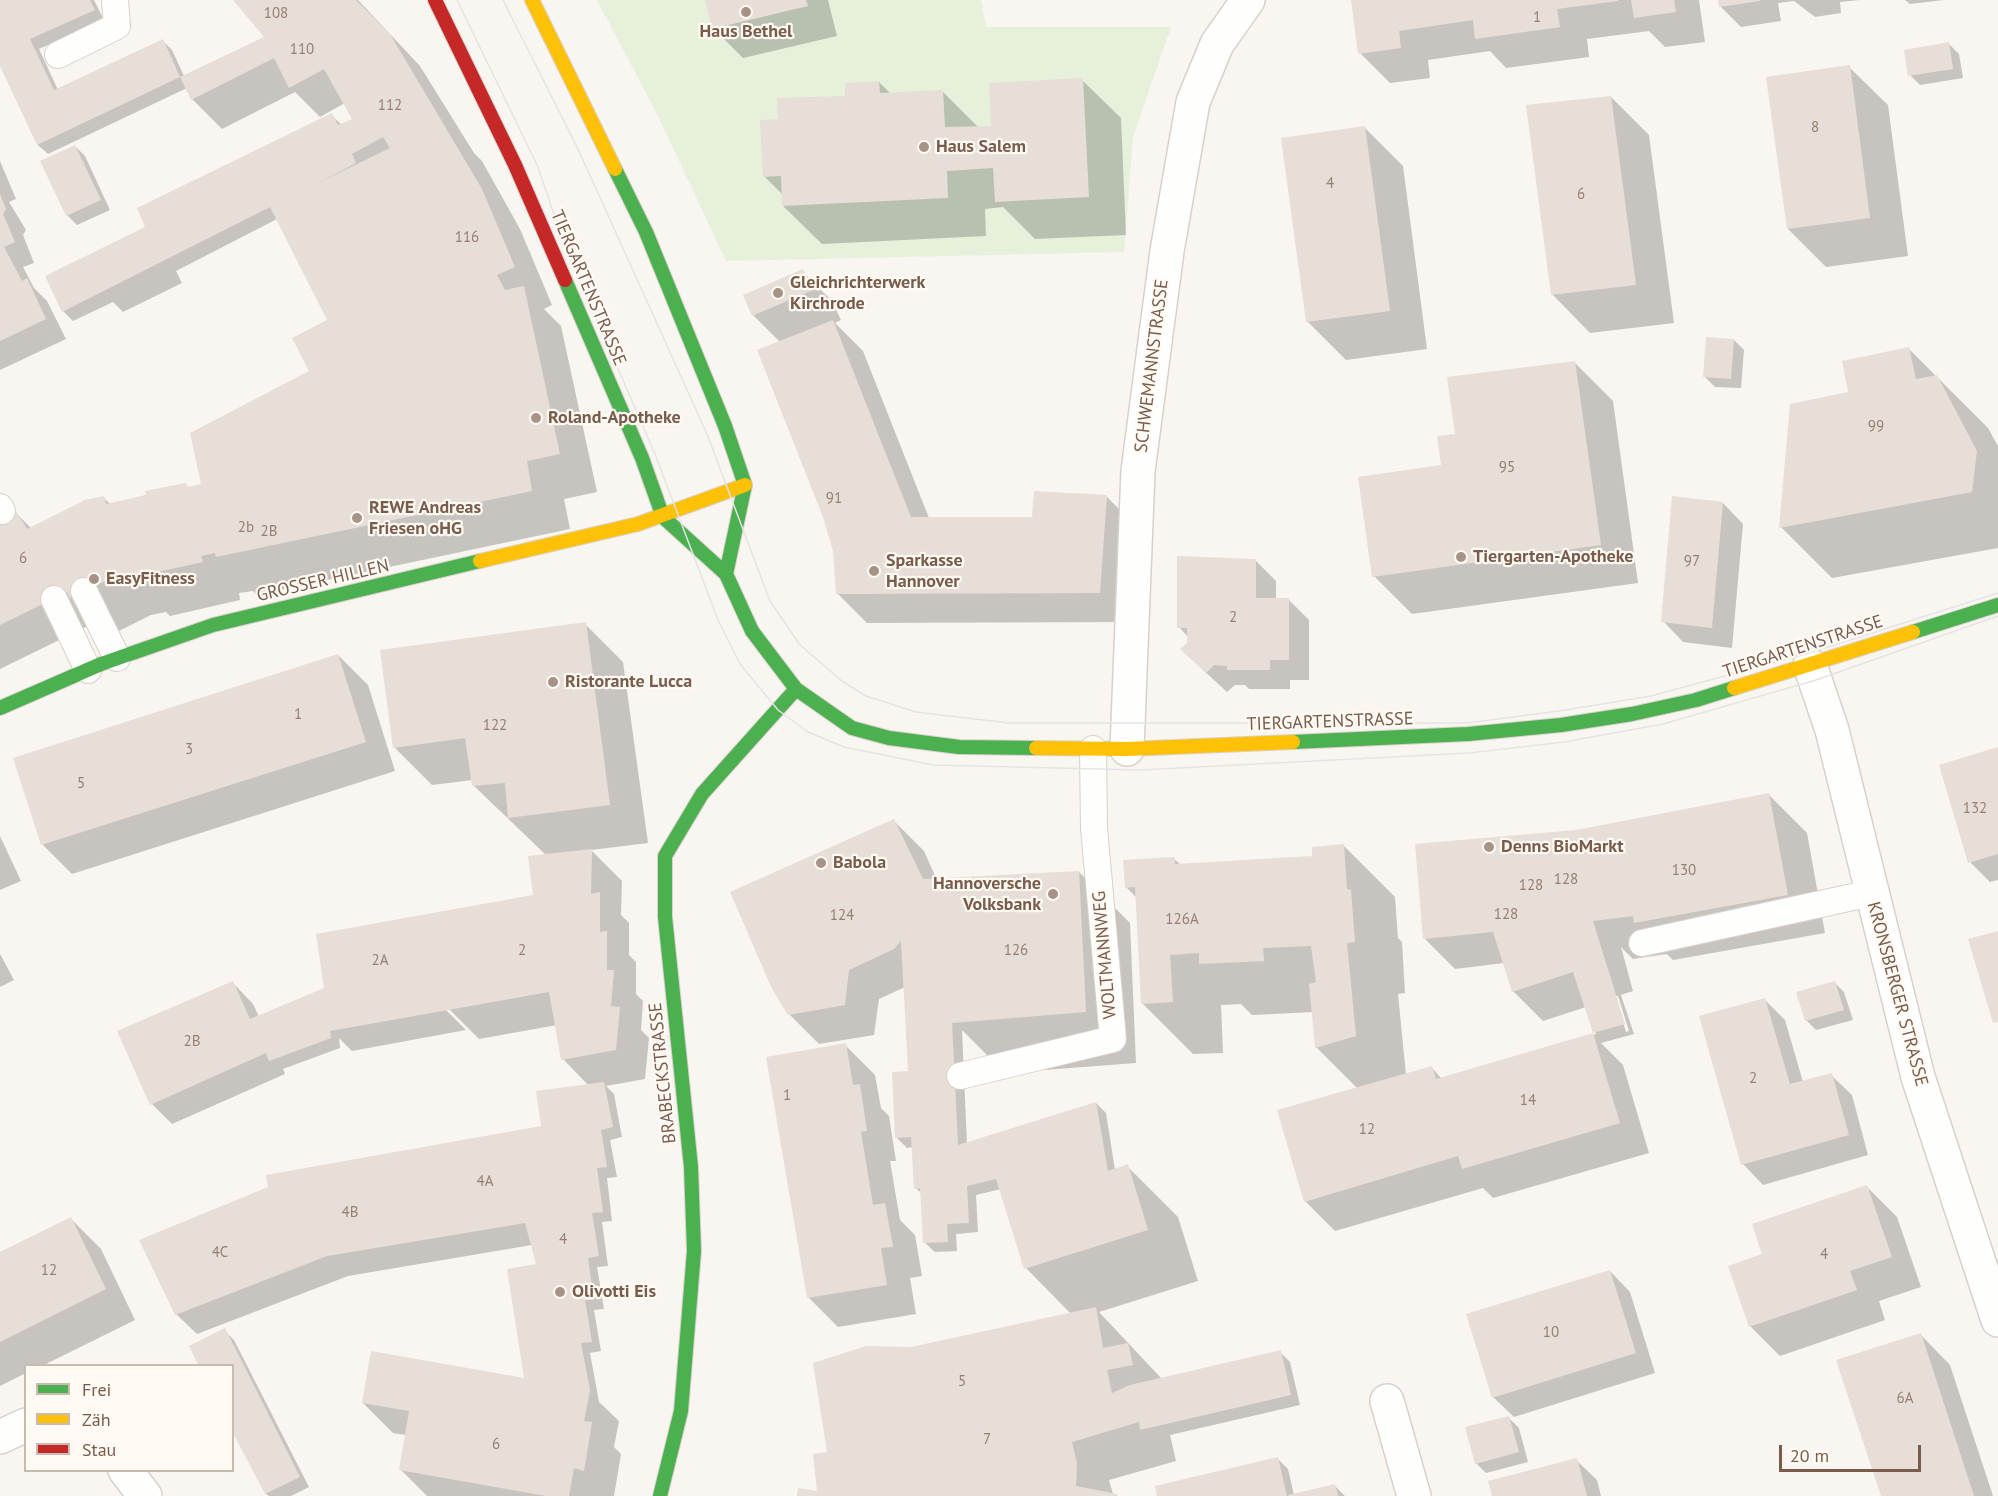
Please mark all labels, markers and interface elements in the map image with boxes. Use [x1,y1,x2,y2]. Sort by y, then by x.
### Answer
house number: 108 [264,5,288,23]
marker: Haus Bethel [739,5,753,19]
house number: 1 [1533,9,1541,27]
place label: Haus Bethel [700,21,792,43]
house number: 110 [290,41,314,59]
house number: 112 [378,97,402,115]
house number: 8 [1811,119,1819,137]
place label: Haus Salem [936,136,1026,158]
marker: Haus Salem [917,140,931,154]
house number: 4 [1326,175,1334,193]
house number: 6 [1577,186,1585,204]
street label: TIERGARTENSTRASSE [545,207,631,369]
house number: 116 [455,229,479,247]
place label: Gleichrichterwerk Kirchrode [790,272,925,314]
street label: SCHWEMANNSTRASSE [1131,278,1173,454]
marker: Gleichrichterwerk Kirchrode [771,286,785,300]
place label: Roland-Apotheke [548,407,681,429]
marker: Roland-Apotheke [529,411,543,425]
house number: 99 [1868,418,1884,436]
house number: 95 [1499,459,1515,477]
house number: 91 [826,490,842,508]
place label: REWE Andreas Friesen oHG [369,497,481,540]
marker: REWE Andreas Friesen oHG [350,511,364,525]
house number: 2b [238,519,254,537]
house number: 2B [261,523,277,541]
place label: Tiergarten-Apotheke [1473,546,1633,568]
house number: 6 [19,550,27,568]
place label: Sparkasse Hannover [886,550,963,592]
marker: Tiergarten-Apotheke [1454,550,1468,564]
house number: 97 [1684,553,1700,571]
street label: GROSSER HILLEN [255,555,391,607]
marker: Sparkasse Hannover [867,564,881,578]
place label: EasyFitness [106,568,195,590]
marker: EasyFitness [87,572,101,586]
house number: 2 [1229,609,1237,627]
street label: TIERGARTENSTRASSE [1720,611,1886,683]
place label: Ristorante Lucca [565,671,692,693]
marker: Ristorante Lucca [546,675,560,689]
house number: 1 [294,706,302,724]
street label: TIERGARTENSTRASSE [1246,708,1414,736]
house number: 122 [483,717,507,735]
house number: 3 [185,741,193,759]
house number: 5 [77,775,85,793]
house number: 132 [1963,800,1987,818]
place label: Denns BioMarkt [1501,836,1623,858]
marker: Denns BioMarkt [1482,840,1496,854]
place label: Babola [833,852,886,874]
marker: Babola [814,856,828,870]
house number: 130 [1672,862,1696,880]
house number: 128 [1554,871,1578,889]
place label: Hannoversche Volksbank [933,873,1041,916]
house number: 128 [1519,877,1543,895]
marker: Hannoversche Volksbank [1046,887,1060,901]
street label: WOLTMANNWEG [1089,890,1121,1020]
street label: KRONSBERGER STRASSE [1862,899,1932,1089]
house number: 128 [1494,906,1518,924]
house number: 124 [830,907,854,925]
house number: 126A [1165,911,1199,929]
house number: 2 [518,942,526,960]
house number: 126 [1004,942,1028,960]
house number: 2A [372,952,388,970]
street label: BRABECKSTRASSE [645,1001,681,1145]
house number: 2B [184,1033,200,1051]
house number: 2 [1749,1070,1757,1088]
house number: 1 [783,1087,791,1105]
house number: 14 [1520,1092,1536,1110]
house number: 12 [1359,1121,1375,1139]
house number: 4A [477,1173,493,1191]
house number: 4B [342,1204,358,1222]
house number: 4 [559,1231,567,1249]
house number: 4C [212,1244,228,1262]
house number: 4 [1820,1246,1828,1264]
house number: 12 [41,1262,57,1280]
place label: Olivotti Eis [572,1281,656,1303]
marker: Olivotti Eis [553,1285,567,1299]
house number: 10 [1543,1324,1559,1342]
legend [24,1364,234,1472]
house number: 5 [958,1373,966,1391]
text: Frei [82,1378,111,1401]
house number: 6A [1897,1390,1913,1408]
text: Zäh [82,1408,111,1431]
house number: 7 [983,1431,991,1449]
scale bar [1782,1433,1924,1471]
house number: 6 [492,1436,500,1454]
text: Stau [82,1438,116,1461]
text: 20 m [1790,1444,1829,1467]

